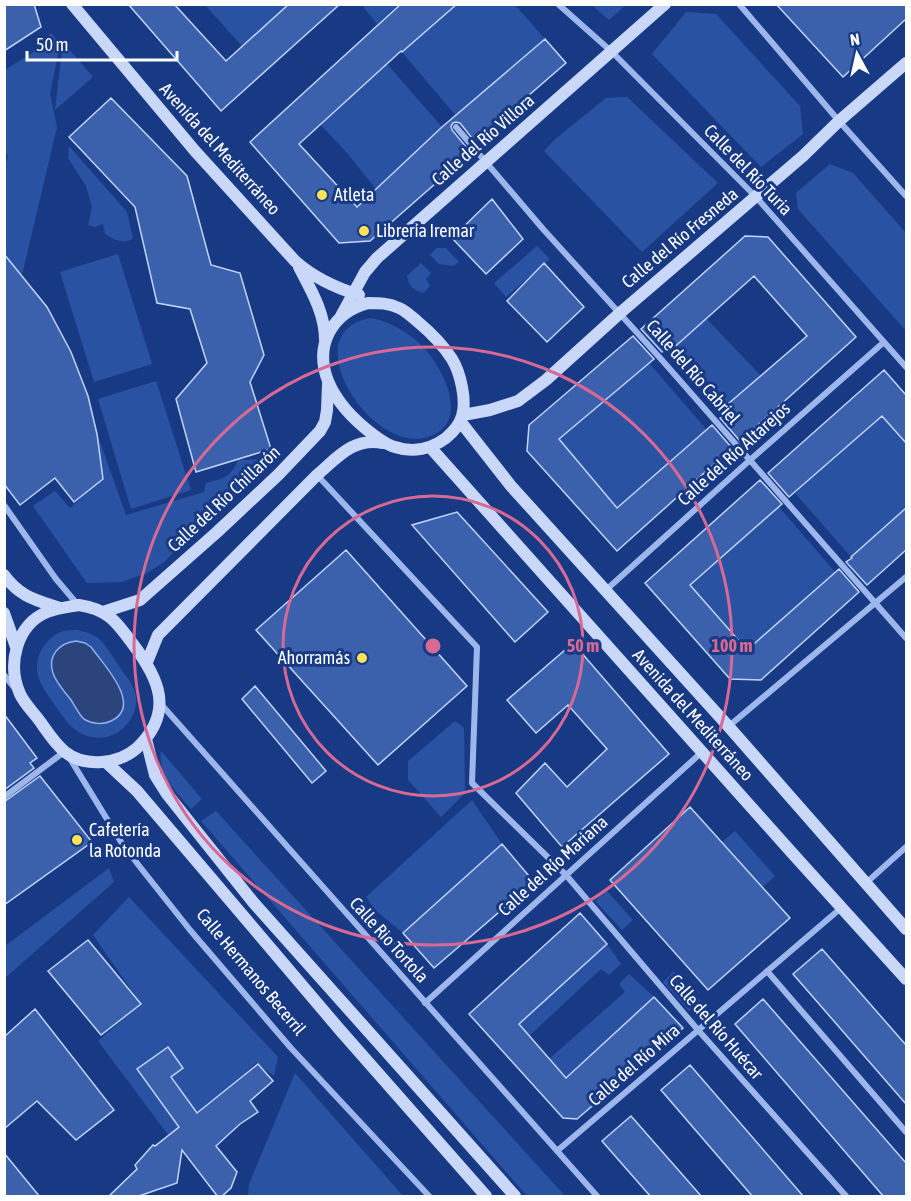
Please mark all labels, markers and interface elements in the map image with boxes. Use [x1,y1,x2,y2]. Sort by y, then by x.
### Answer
scale bar [27,24,177,62]
north arrow [827,24,887,84]
text: N [849,30,861,49]
text: 50 m [36,34,68,55]
street label: Avenida del Mediterráneo [156,78,285,219]
street label: Calle del Río Villora [427,90,538,190]
street label: Calle del Río Turia [700,120,797,219]
street label: Calle del Río Fresneda [617,183,742,292]
place label: Atleta [334,184,374,205]
marker: Atleta [315,188,329,202]
place label: Librería Iremar [376,220,475,241]
marker: Librería Iremar [357,224,371,238]
street label: Calle del Río Cabriel [642,315,745,428]
street label: Calle del Río Altarejos [673,398,794,510]
street label: Calle del Río Chillarón [163,441,284,556]
text: 50 m [567,635,599,656]
text: 100 m [712,635,752,656]
centre of rings [423,636,443,656]
street label: Avenida del Mediterráneo [629,644,758,785]
place label: Ahorramás [278,647,350,668]
marker: Ahorramás [355,651,369,665]
street label: Calle del Río Mariana [494,811,612,920]
place label: Cafetería la Rotonda [89,819,161,861]
marker: Cafetería la Rotonda [70,833,84,847]
street label: Calle Rio Tortola [346,893,433,987]
street label: Calle Hermanos Becerril [192,904,311,1039]
street label: Calle del Río Huécar [665,970,768,1084]
street label: Calle del Río Mira [584,1019,684,1110]

